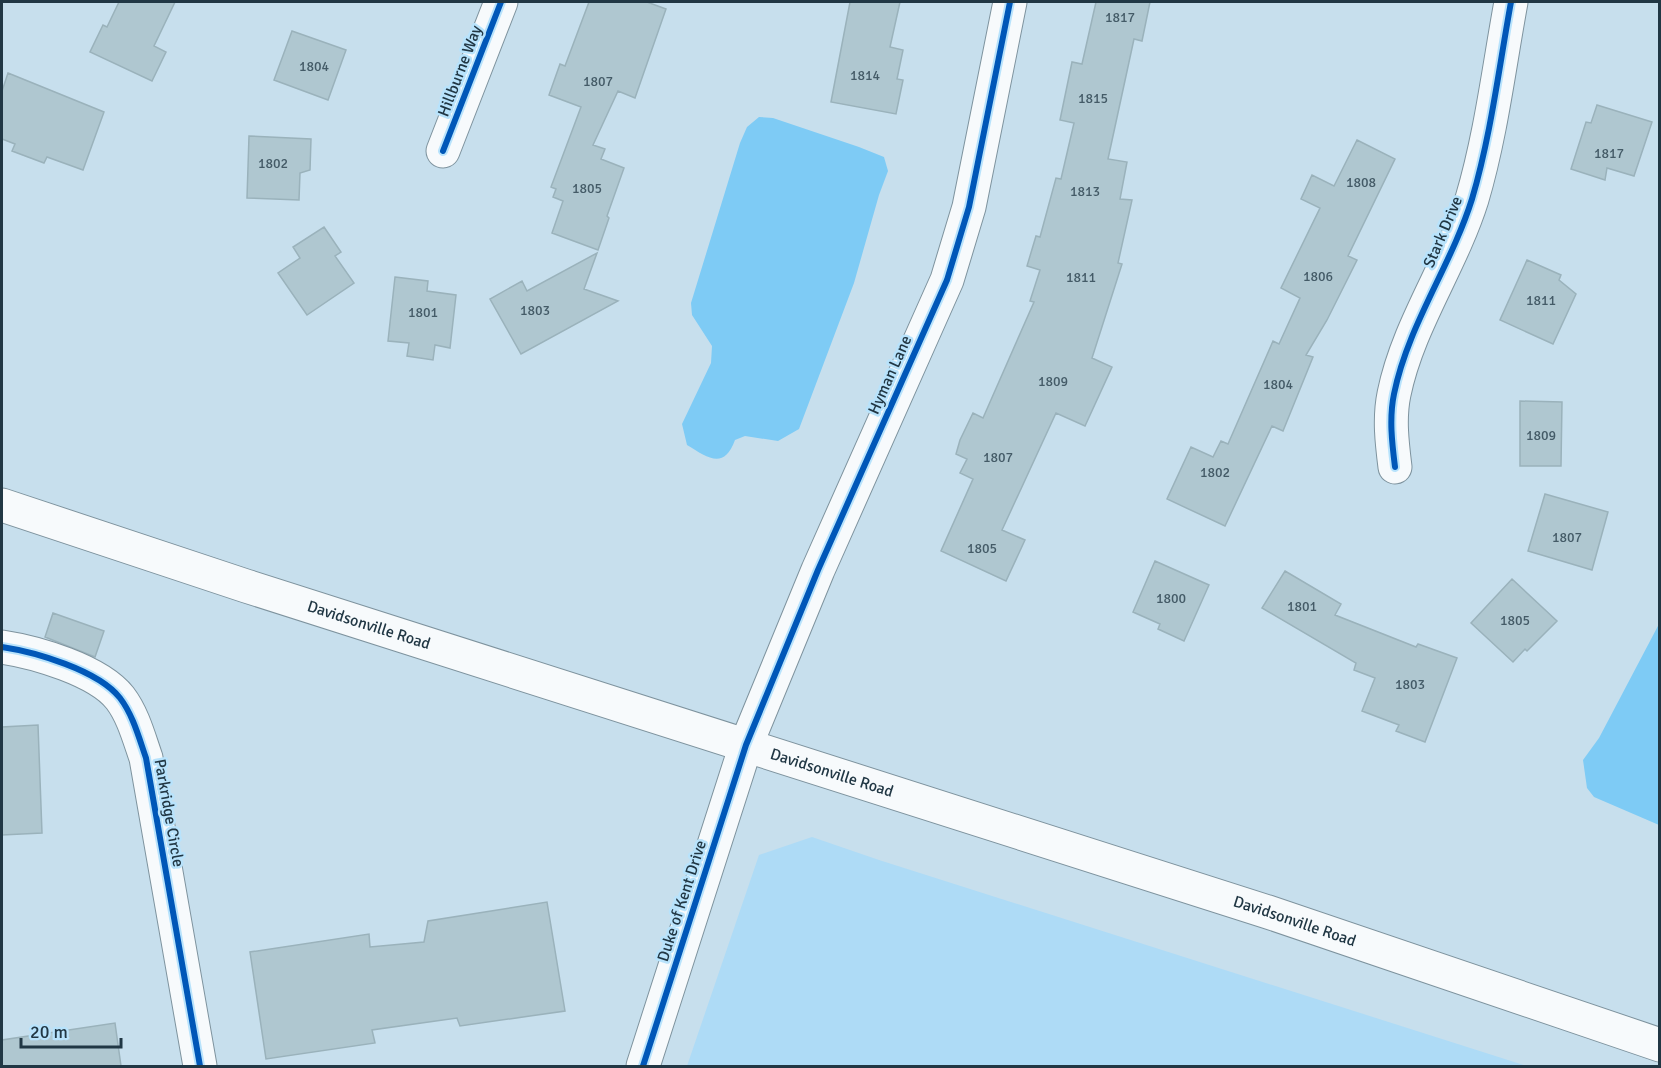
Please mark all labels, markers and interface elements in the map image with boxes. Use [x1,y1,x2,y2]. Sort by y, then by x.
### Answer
house number: 1817 [1105,9,1135,26]
street label: Hillburne Way [433,22,487,119]
house number: 1804 [299,58,330,75]
house number: 1814 [850,67,881,84]
house number: 1807 [583,73,613,90]
house number: 1815 [1078,90,1108,107]
house number: 1817 [1594,145,1624,162]
house number: 1802 [258,155,288,172]
house number: 1808 [1346,174,1376,191]
house number: 1805 [572,180,602,197]
house number: 1813 [1070,183,1100,200]
street label: Stark Drive [1419,193,1467,271]
house number: 1806 [1303,268,1333,285]
house number: 1811 [1066,269,1096,286]
house number: 1811 [1526,292,1556,309]
house number: 1803 [520,302,550,319]
house number: 1801 [408,304,438,321]
street label: Hyman Lane [864,332,916,418]
house number: 1809 [1038,373,1068,390]
house number: 1804 [1263,376,1294,393]
house number: 1809 [1526,427,1556,444]
house number: 1807 [983,449,1013,466]
house number: 1802 [1200,464,1230,481]
house number: 1807 [1552,529,1582,546]
house number: 1805 [967,540,997,557]
house number: 1800 [1156,590,1186,607]
street label: Davidsonville Road [305,596,433,654]
house number: 1801 [1287,598,1317,615]
house number: 1805 [1500,612,1530,629]
house number: 1803 [1395,676,1425,693]
street label: Davidsonville Road [768,744,896,802]
street label: Parkridge Circle [150,757,188,869]
street label: Duke of Kent Drive [653,838,711,964]
street label: Davidsonville Road [1231,892,1359,951]
scale bar [21,1011,122,1049]
text: 20 m [30,1021,68,1043]

